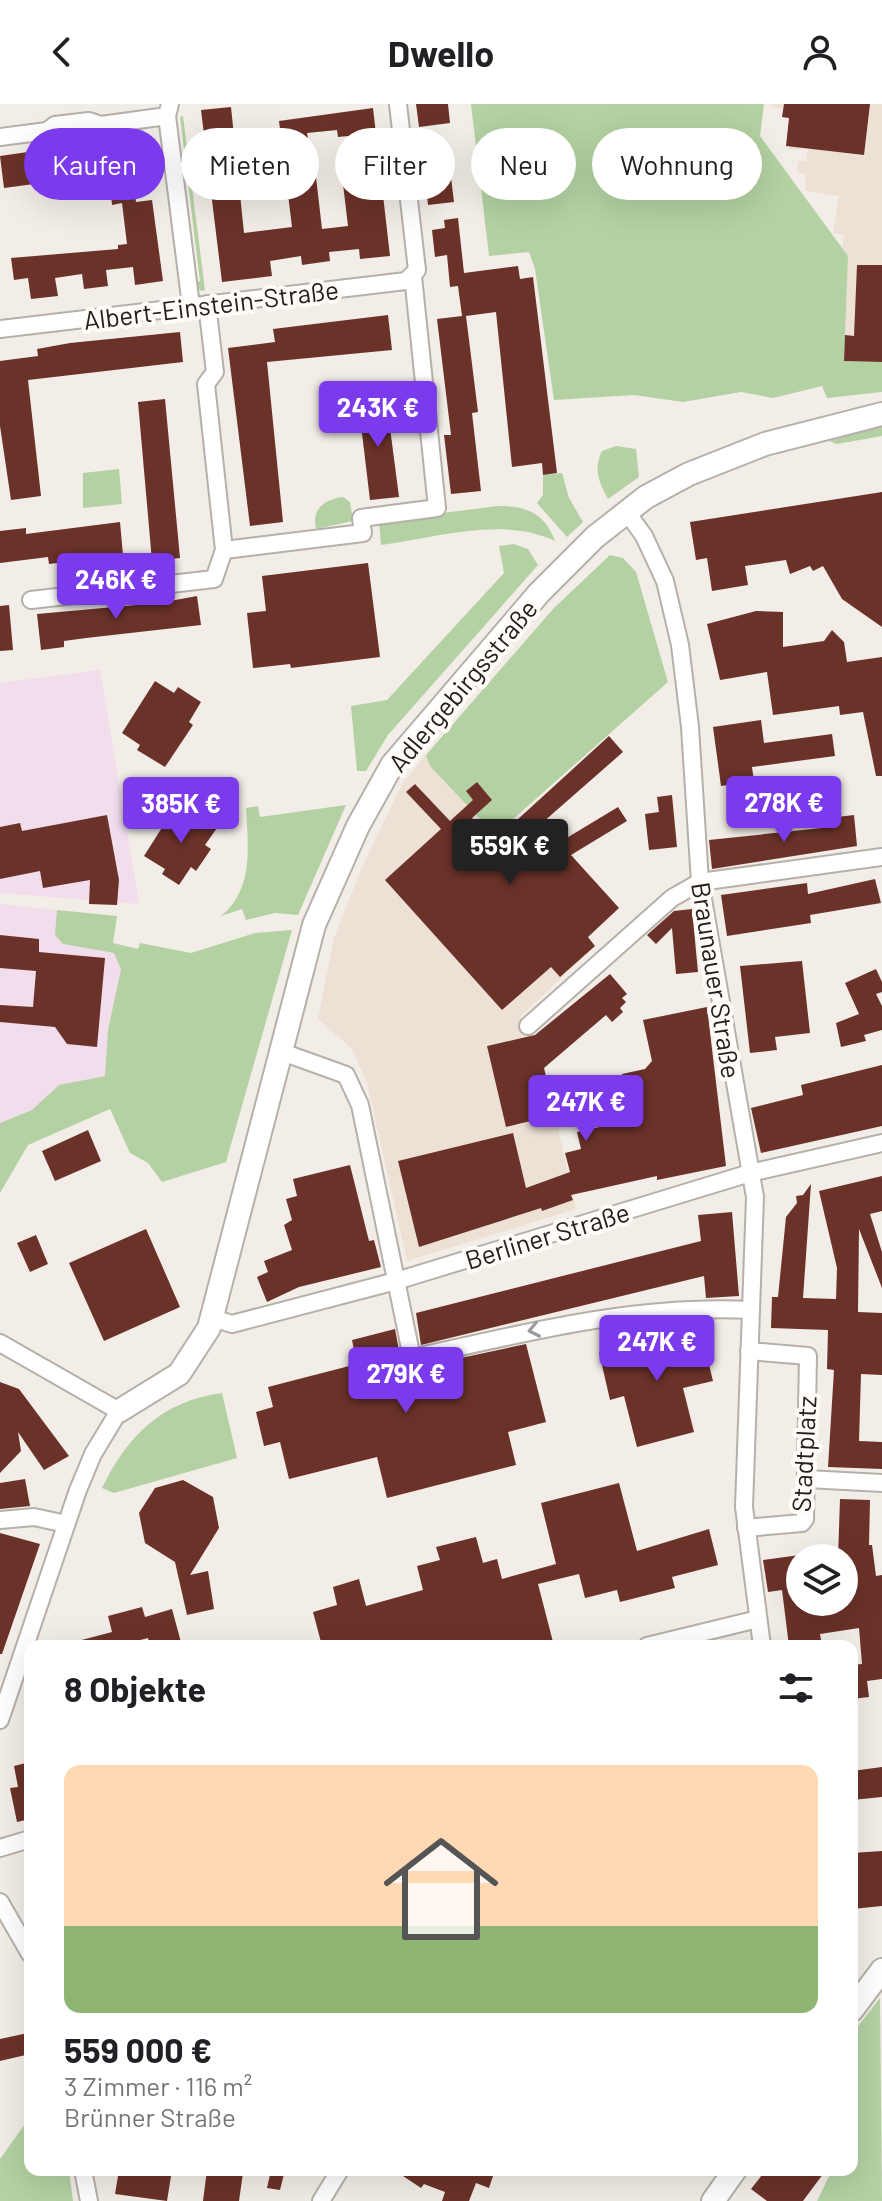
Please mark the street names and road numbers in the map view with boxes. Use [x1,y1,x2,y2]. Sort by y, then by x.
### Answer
street label: Albert-Einstein-Straße [82,273,340,335]
street label: Adlergebirgsstraße [381,593,543,777]
street label: Braunauer Straße [686,880,748,1080]
street label: Berliner Straße [461,1195,633,1275]
street label: Stadtplatz [784,1395,822,1513]

